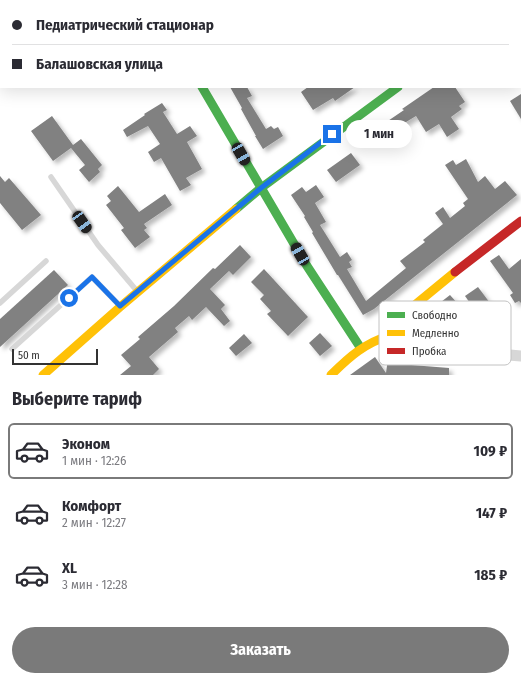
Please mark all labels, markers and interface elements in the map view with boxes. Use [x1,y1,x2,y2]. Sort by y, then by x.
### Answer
text: Педиатрический стационар [36,16,214,34]
text: Балашовская улица [36,55,163,73]
callout: 1 мин [346,120,412,148]
route end [323,125,341,143]
text: 1 мин [364,126,394,141]
car [230,141,252,167]
car [70,209,94,235]
car [289,241,311,267]
route start [60,289,78,307]
legend [379,301,511,365]
text: Свободно [412,309,457,322]
text: Медленно [412,327,460,340]
text: Пробка [412,345,446,358]
scale bar [12,347,98,366]
text: 50 m [18,349,40,362]
text: Выберите тариф [12,388,142,410]
icon: car [14,433,50,469]
text: Эконом [62,435,110,453]
text: 109 ₽ [474,442,507,460]
text: 1 мин · 12:26 [62,453,127,468]
icon: car [14,495,50,531]
text: Комфорт [62,497,121,515]
text: 147 ₽ [476,504,507,522]
text: 2 мин · 12:27 [62,515,126,530]
icon: car [14,557,50,593]
text: XL [62,559,77,577]
text: 185 ₽ [474,566,507,584]
text: 3 мин · 12:28 [62,577,127,592]
button: Заказать [12,627,509,673]

